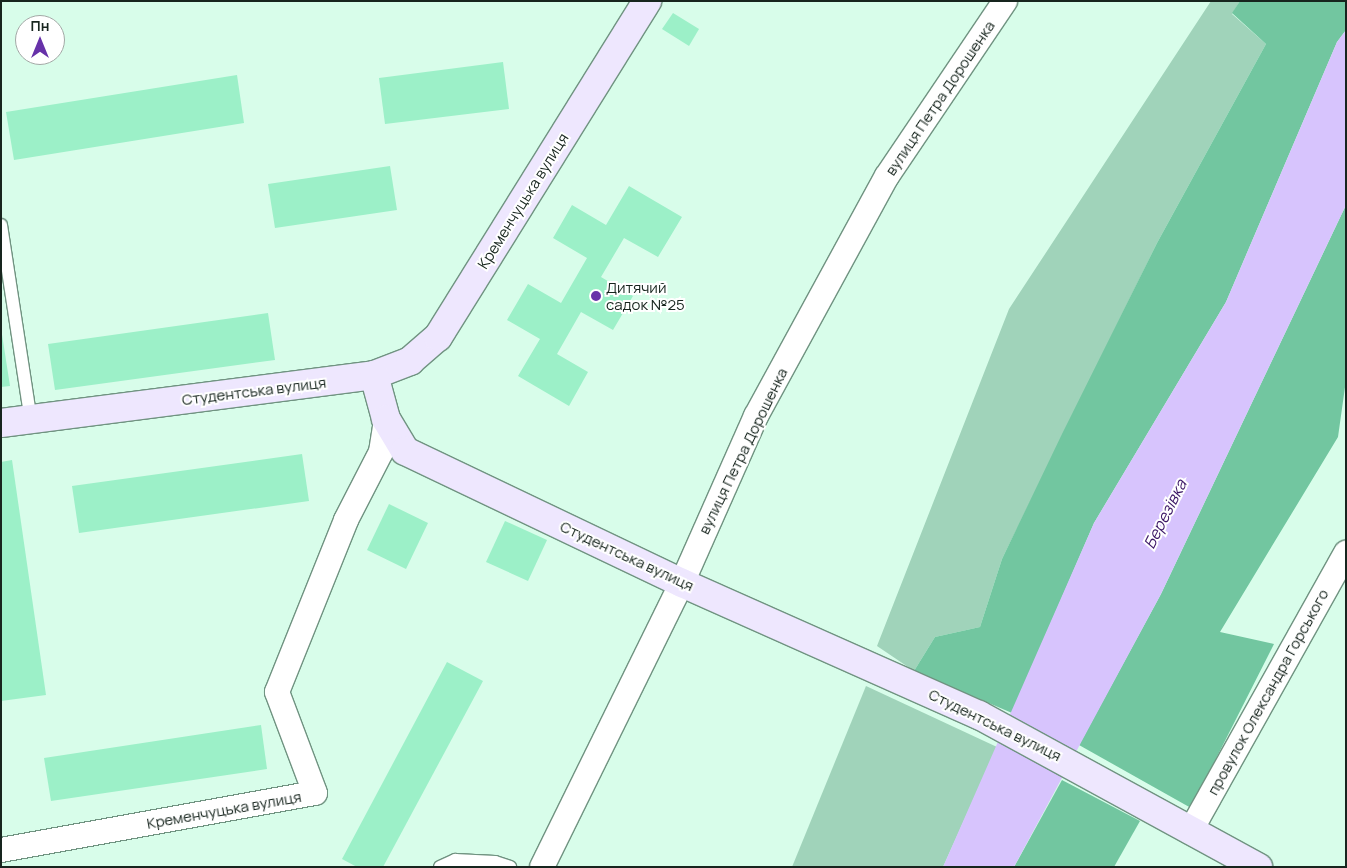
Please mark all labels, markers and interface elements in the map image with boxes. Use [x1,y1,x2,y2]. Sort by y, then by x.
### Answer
north arrow [15,15,65,65]
text: Пн [31,16,49,35]
street label: вулиця Петра Дорошенка [881,17,999,179]
street label: Кременчуцька вулиця [474,130,572,272]
place label: Дитячий садок №25 [606,278,685,313]
marker: Дитячий садок №25 [590,290,602,302]
street label: вулиця Петра Дорошенка [695,365,791,537]
street label: Студентська вулиця [181,373,327,409]
water label: Березівка [1139,476,1191,552]
street label: Студентська вулиця [557,517,697,595]
street label: провулок Олександра Горського [1204,586,1332,798]
street label: Студентська вулиця [926,685,1064,765]
street label: Кременчуцька вулиця [145,788,303,832]

